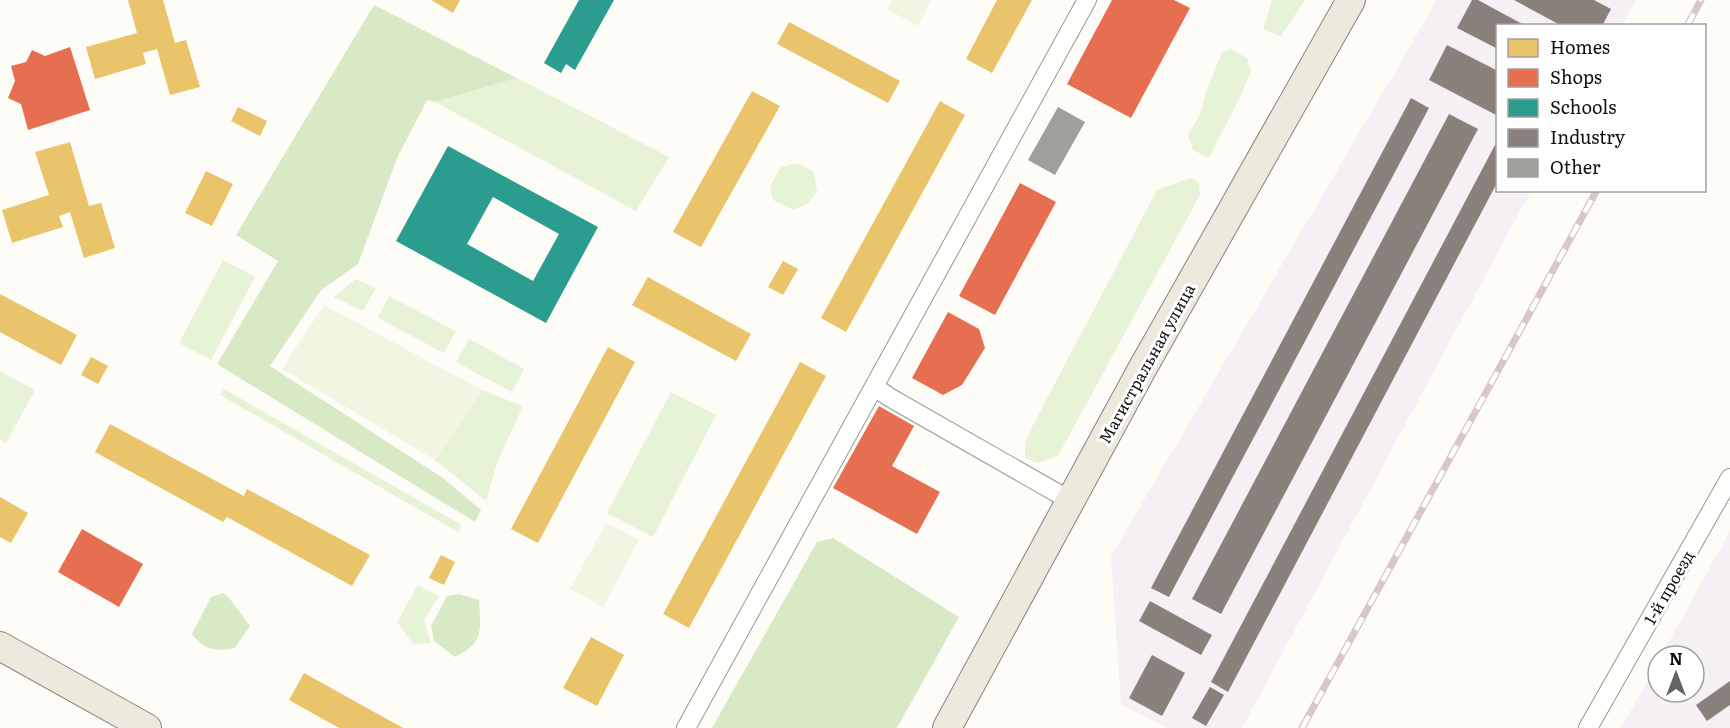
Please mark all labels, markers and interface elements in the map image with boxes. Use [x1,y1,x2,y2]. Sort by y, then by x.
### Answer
legend [1496,24,1706,192]
text: Homes [1550,33,1610,60]
text: Shops [1550,63,1602,90]
text: Schools [1550,93,1616,120]
text: Industry [1550,123,1626,150]
text: Other [1550,153,1601,180]
street label: Магистральная улица [1092,278,1200,447]
street label: 1-й проезд [1637,545,1699,629]
north arrow [1646,644,1706,704]
text: N [1669,646,1683,670]

